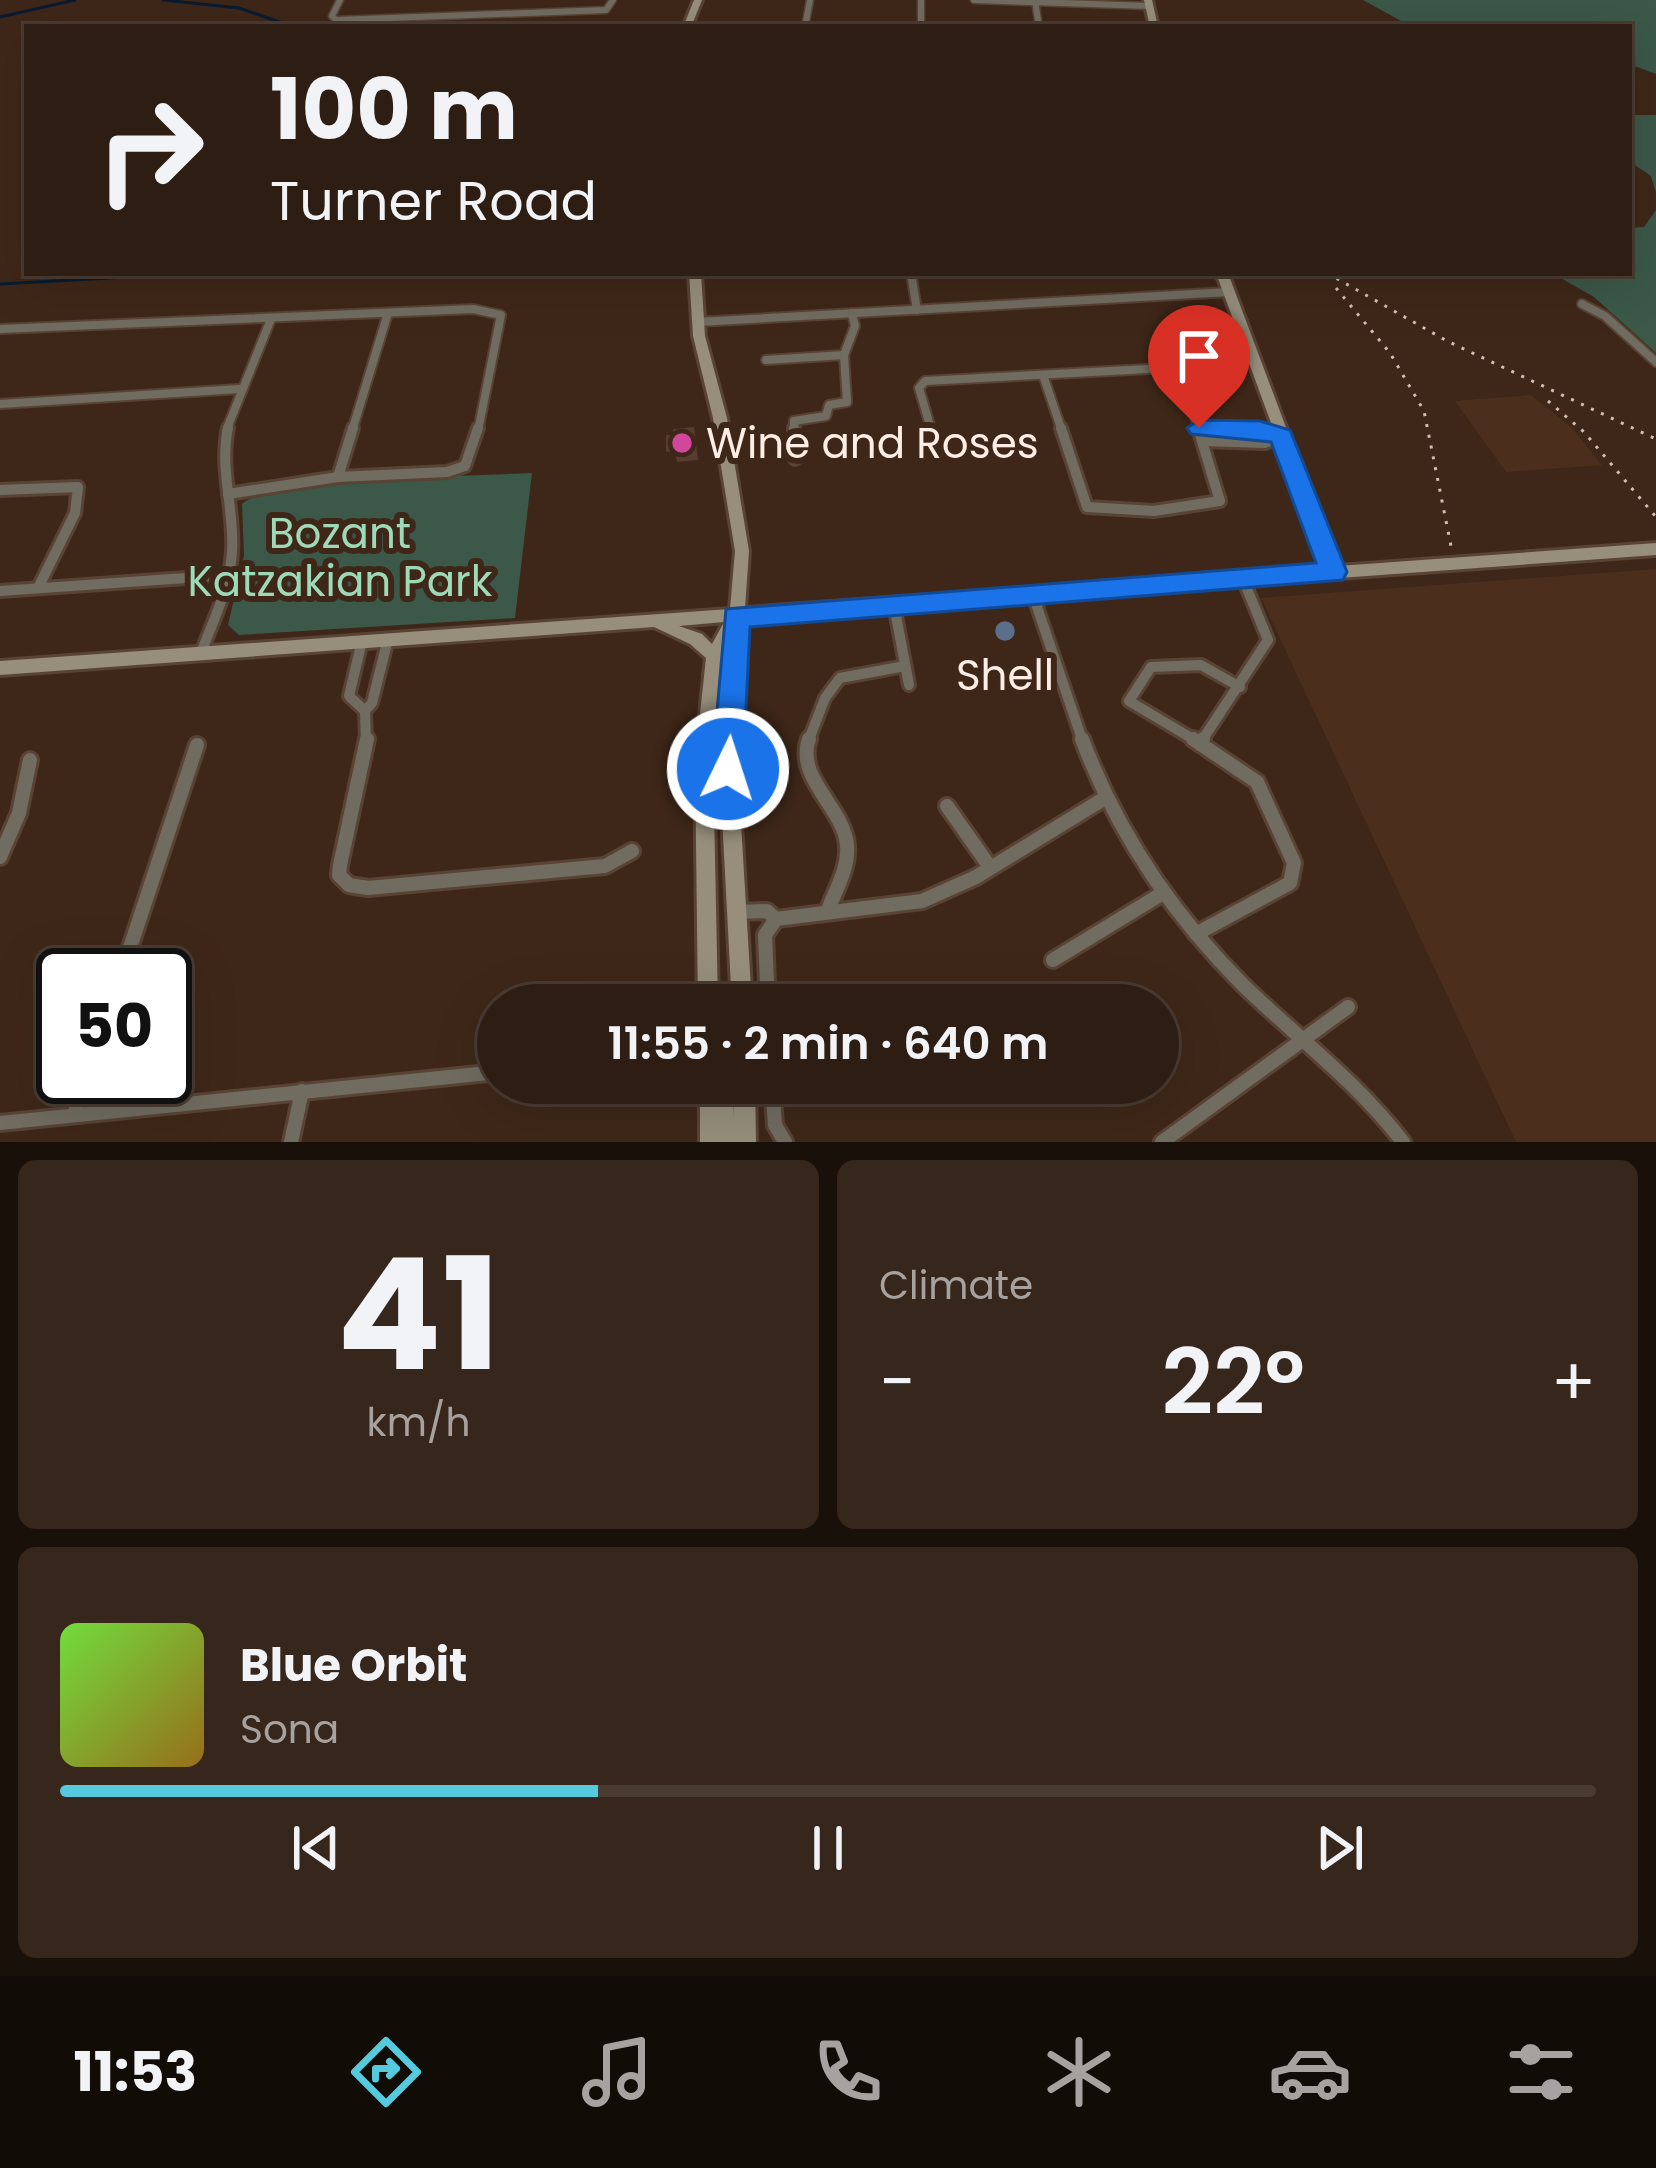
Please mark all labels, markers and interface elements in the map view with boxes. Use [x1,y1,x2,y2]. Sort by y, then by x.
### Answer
text: 100 m [270,51,518,168]
icon: right [72,72,228,228]
text: Turner Road [270,163,597,239]
pin [1148,305,1250,428]
icon: arrive [1166,323,1232,389]
place label: Wine and Roses [706,414,1039,473]
marker: Wine and Roses [669,430,695,456]
park label: Bozant Katzakian Park [188,504,493,611]
marker: Shell [992,618,1018,644]
place label: Shell [956,646,1054,705]
position arrow [665,706,791,832]
speed limit sign: 50 [36,948,192,1104]
text: 11:55 · 2 min · 640 m [608,1012,1048,1075]
text: 41 [336,1205,501,1424]
text: Climate [879,1258,1033,1313]
text: 22° [1162,1319,1305,1446]
text: − [879,1336,915,1428]
text: + [1551,1336,1596,1428]
text: km/h [367,1395,470,1450]
text: Blue Orbit [240,1634,467,1697]
text: Sona [240,1702,339,1757]
icon: previous [283,1815,349,1881]
icon: pause [795,1815,861,1881]
icon: next [1307,1815,1373,1881]
icon: directions [344,2030,428,2114]
icon: music [575,2030,659,2114]
icon: phone [806,2030,890,2114]
icon: climate [1037,2030,1121,2114]
icon: car [1268,2030,1352,2114]
icon: filters [1499,2030,1583,2114]
text: 11:53 [73,2034,197,2110]

